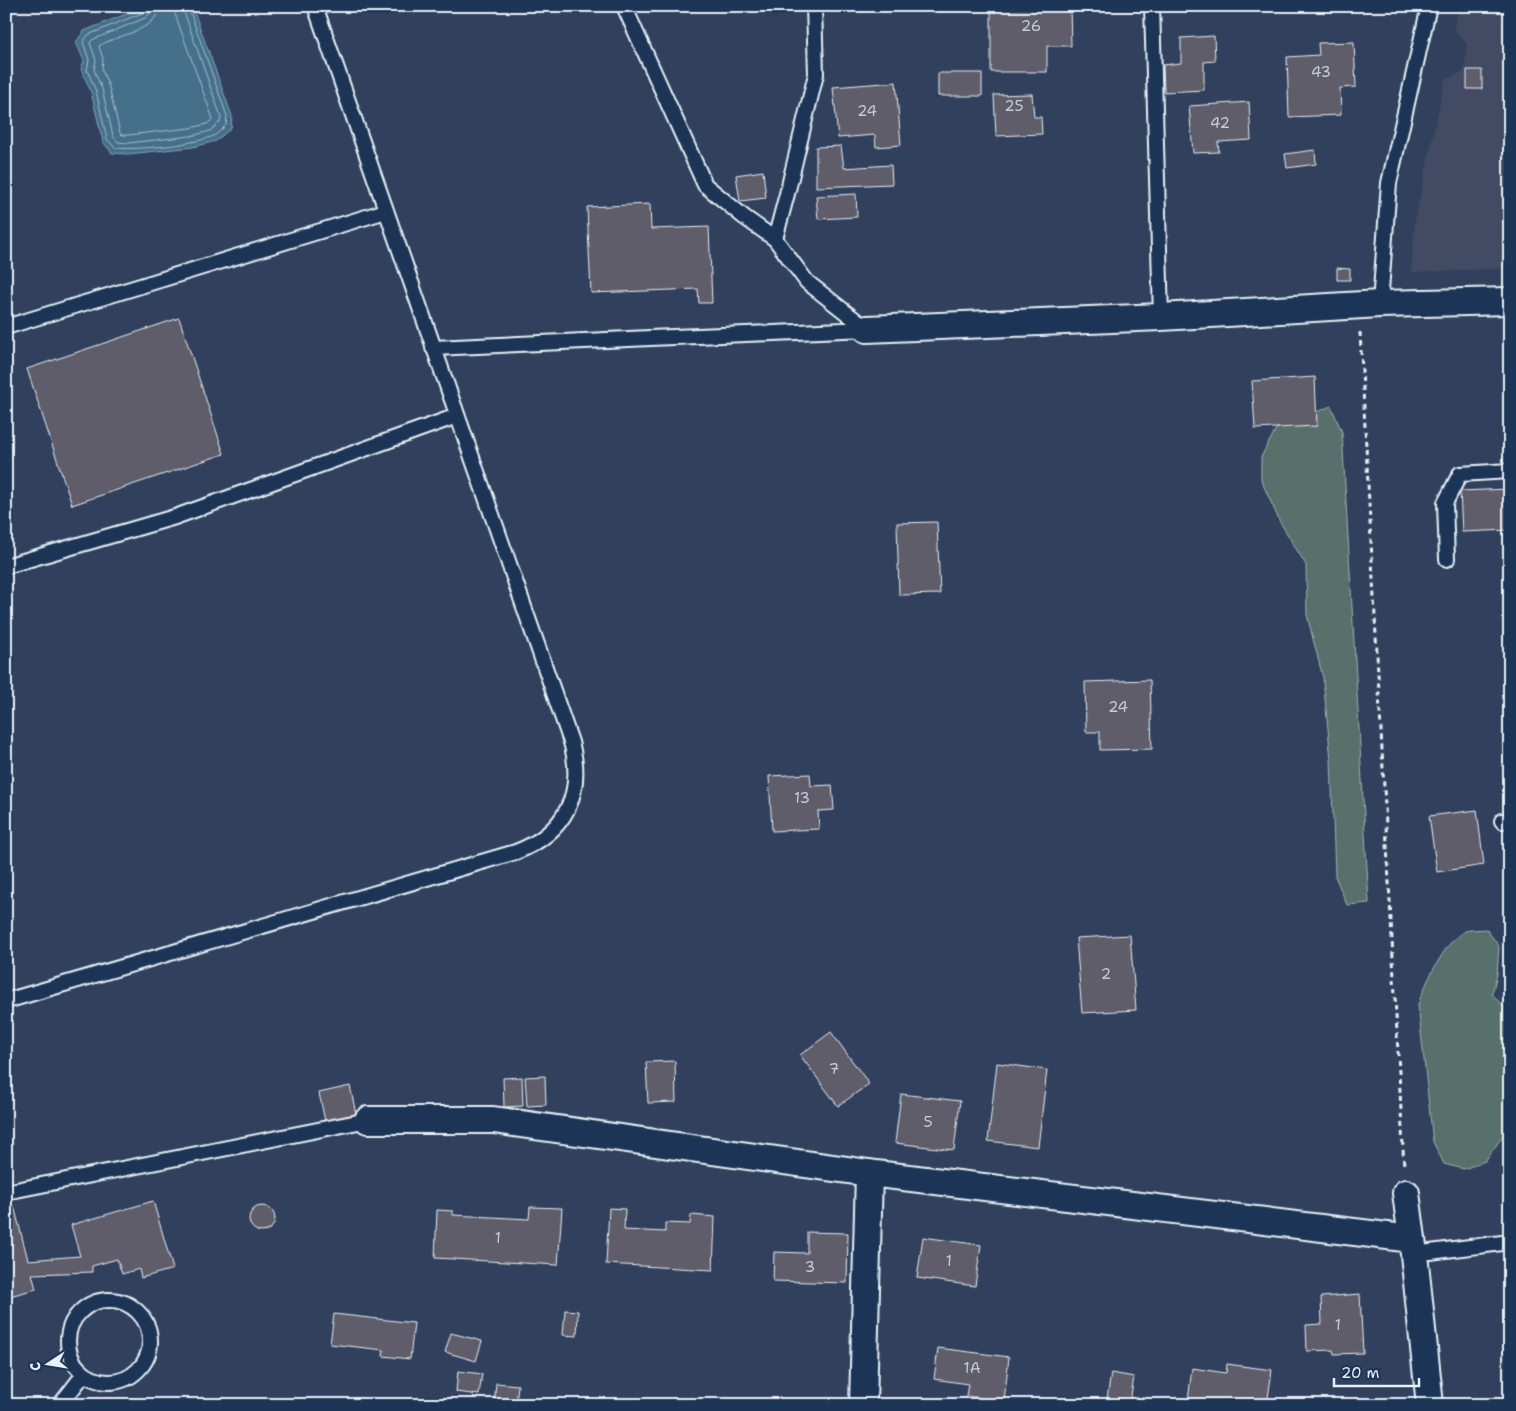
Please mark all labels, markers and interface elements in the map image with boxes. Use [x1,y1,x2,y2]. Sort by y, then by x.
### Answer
house number: 26 [1021,16,1041,36]
house number: 43 [1311,62,1331,82]
house number: 25 [1004,96,1024,116]
house number: 24 [857,101,877,121]
house number: 42 [1210,113,1230,133]
house number: 24 [1108,697,1128,717]
house number: 13 [794,788,810,808]
house number: 2 [1101,964,1111,984]
house number: 7 [829,1059,839,1079]
house number: 5 [923,1112,933,1132]
house number: 1 [495,1228,501,1248]
house number: 1 [946,1251,952,1271]
house number: 3 [805,1257,815,1277]
house number: 1 [1335,1315,1341,1335]
north arrow [22,1338,72,1388]
scale bar [1334,1356,1418,1388]
house number: 1А [963,1358,981,1378]
text: С [26,1361,45,1373]
text: 20 m [1341,1363,1380,1383]

